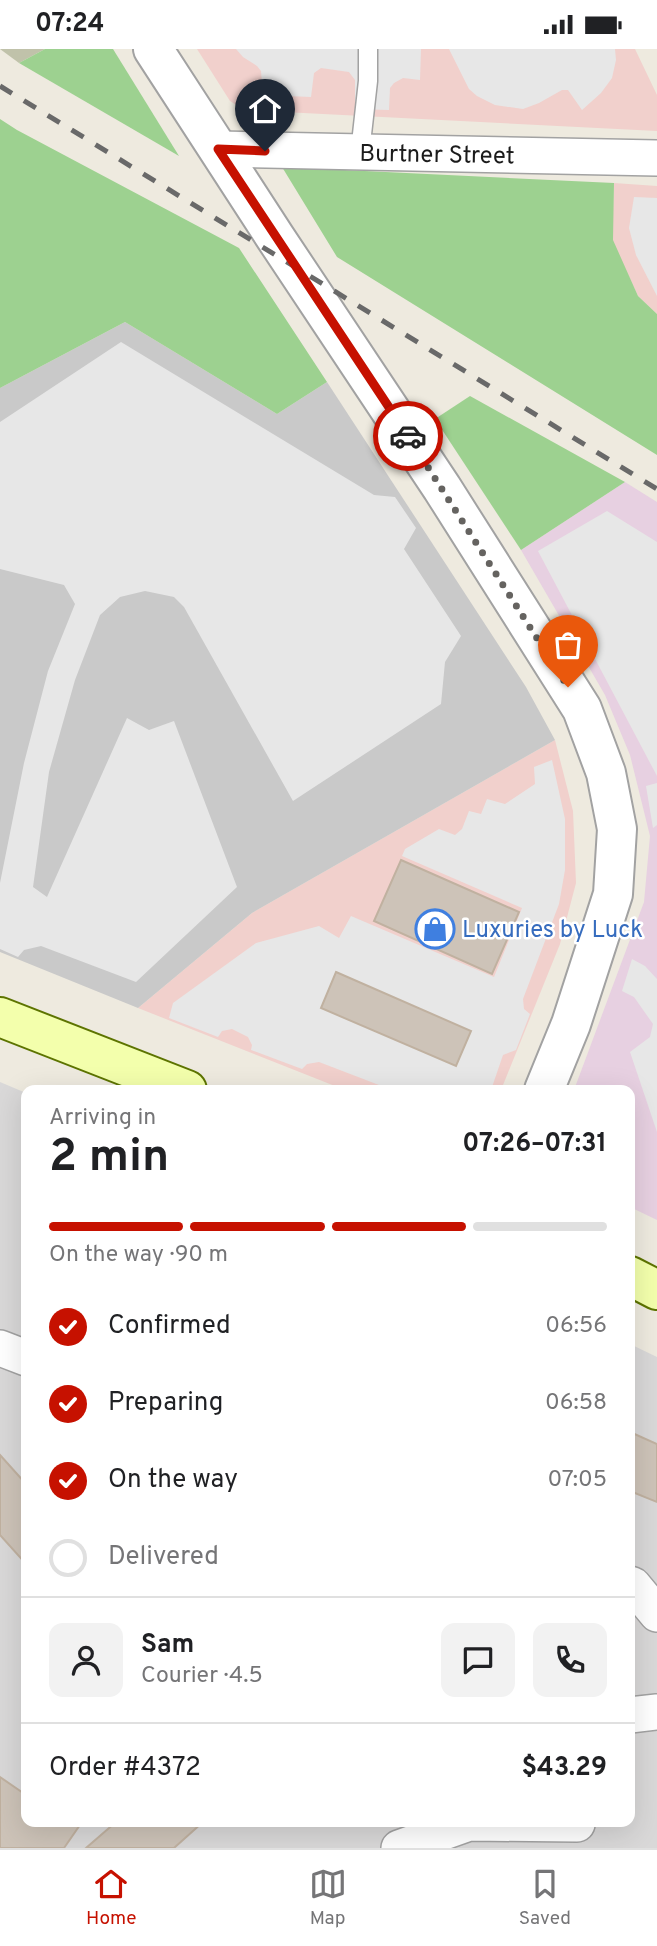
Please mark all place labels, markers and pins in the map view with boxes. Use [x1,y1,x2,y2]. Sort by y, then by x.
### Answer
pin [235,79,295,151]
pin [538,615,598,687]
shop icon: Luxuries by Luck [414,908,456,950]
place label: Luxuries by Luck [462,916,643,946]

